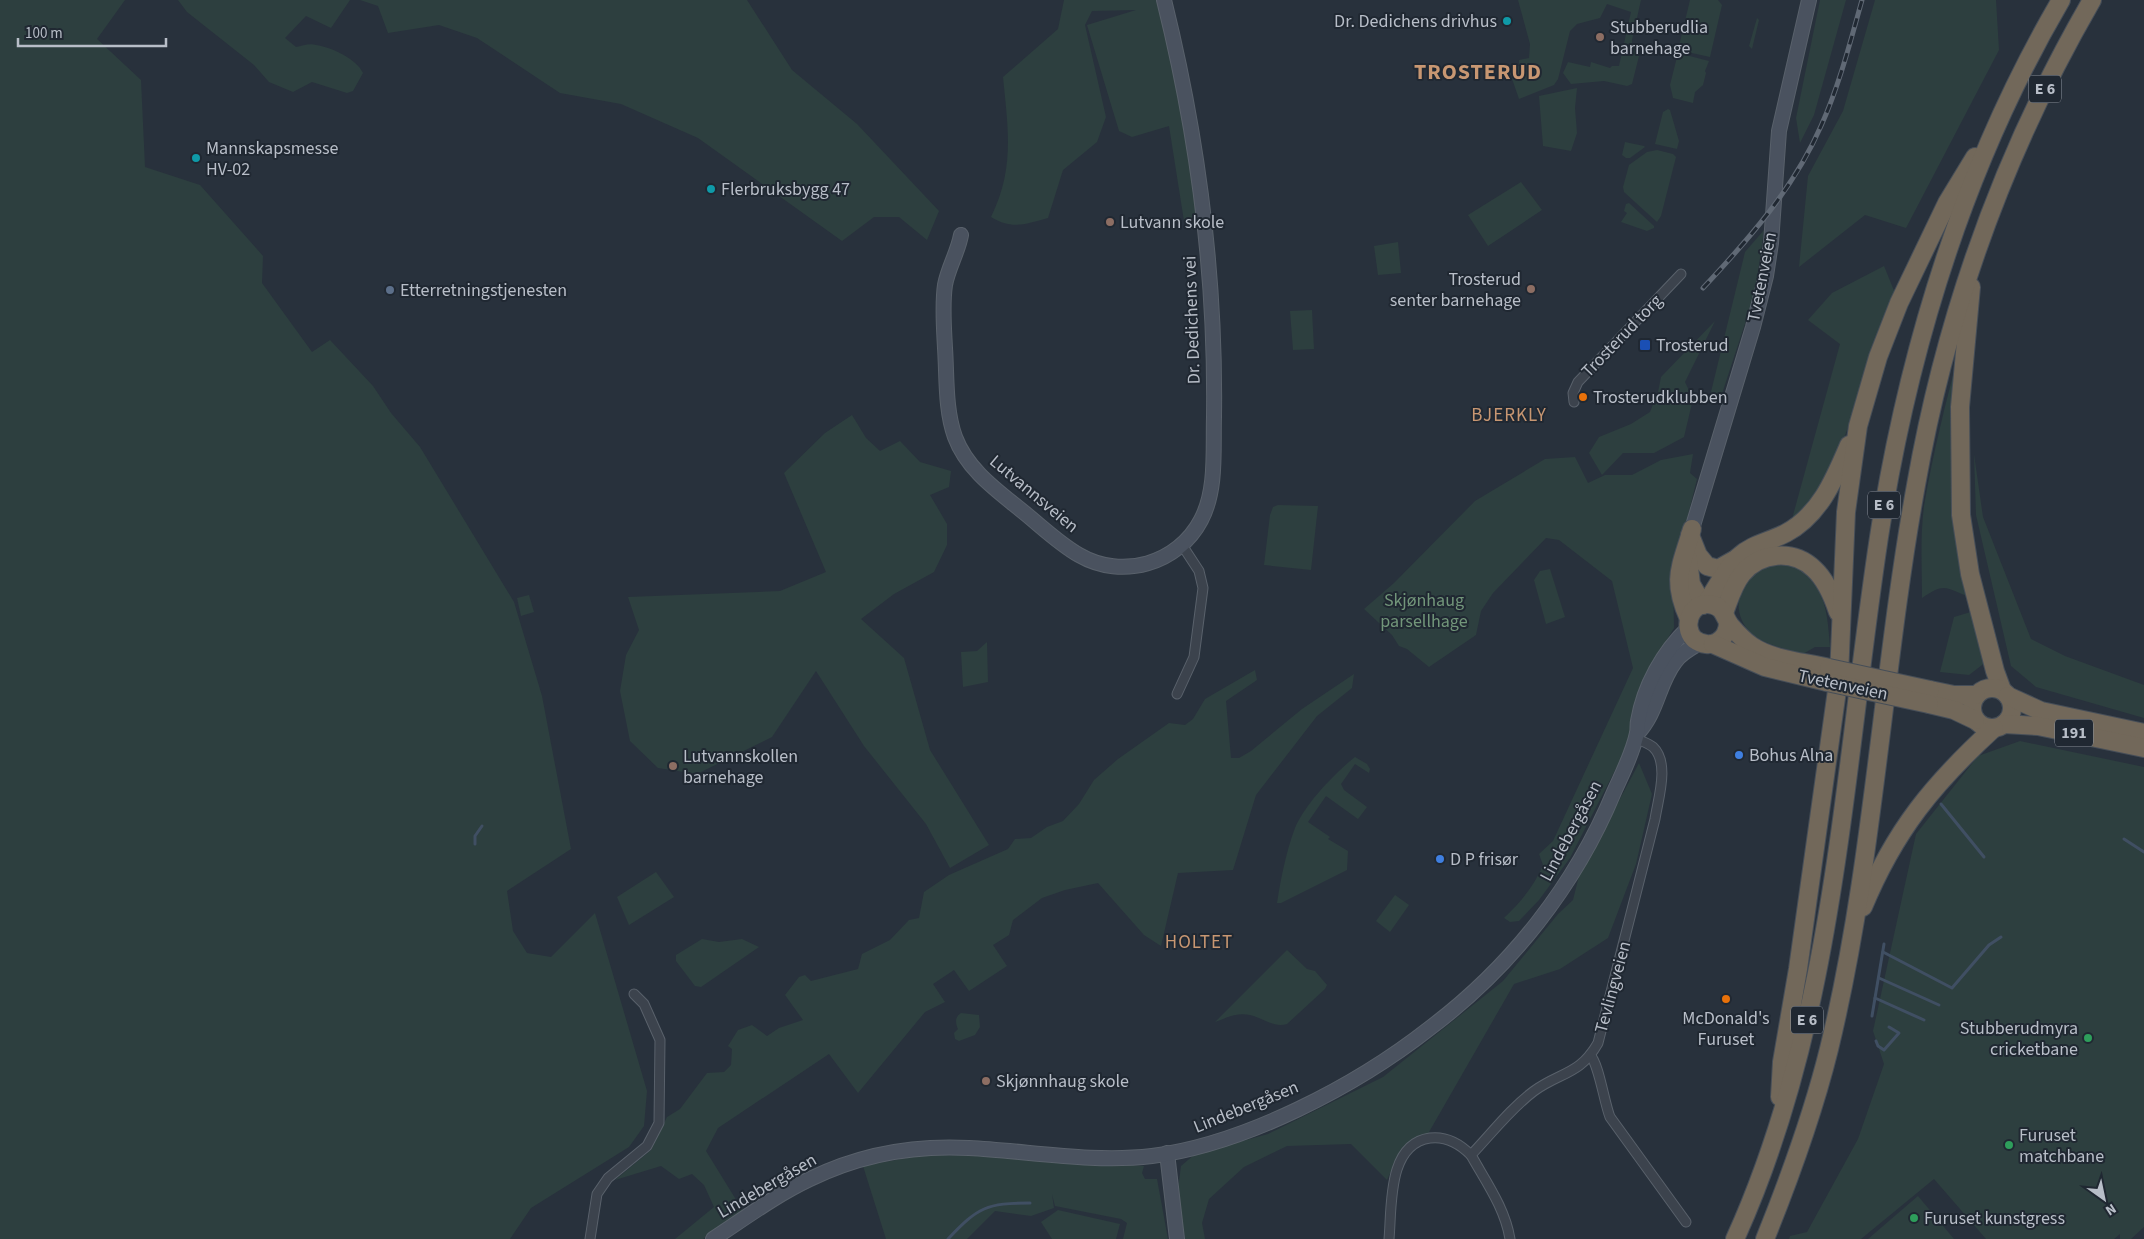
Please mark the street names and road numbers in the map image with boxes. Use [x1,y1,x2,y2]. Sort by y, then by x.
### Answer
road number: E 6 [2029,76,2061,102]
street label: Tvetenveien [1741,230,1783,324]
street label: Dr. Dedichens vei [1177,255,1207,385]
street label: Trosterud torg [1576,289,1668,383]
street label: Lutvannsveien [984,449,1084,539]
road number: E 6 [1868,492,1900,518]
street label: Tvetenveien [1796,663,1890,707]
road number: 191 [2055,720,2093,746]
street label: Lindebergåsen [1534,776,1608,886]
street label: Tevlingveien [1589,938,1637,1036]
road number: E 6 [1791,1006,1823,1034]
street label: Lindebergåsen [1190,1075,1302,1139]
street label: Lindebergåsen [713,1147,821,1225]

